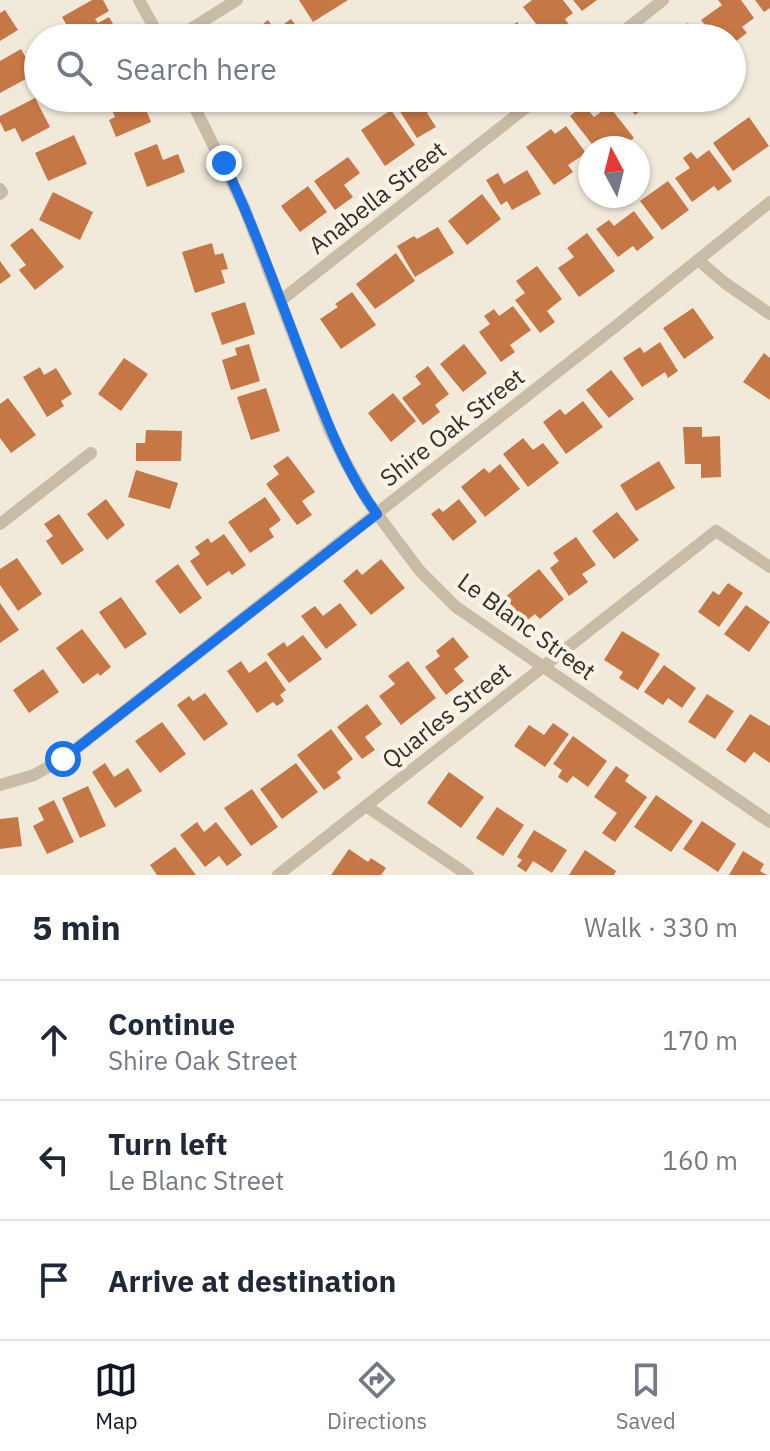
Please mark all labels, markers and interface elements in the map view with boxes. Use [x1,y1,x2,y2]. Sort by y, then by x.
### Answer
search box [24,24,746,112]
icon: search [52,46,96,90]
text: Search here [116,49,277,88]
street label: Anabella Street [302,133,452,261]
north arrow [578,136,650,208]
route end [206,145,242,181]
street label: Shire Oak Street [373,361,531,493]
street label: Le Blanc Street [452,565,602,687]
street label: Quarles Street [375,655,517,775]
route start [45,741,81,777]
text: 5 min [32,905,121,949]
text: Walk · 330 m [584,910,738,944]
text: Continue [108,1004,235,1043]
icon: ahead [32,1018,76,1062]
text: 170 m [662,1023,738,1057]
text: Shire Oak Street [108,1043,298,1077]
text: Turn left [108,1124,227,1163]
icon: left [32,1138,76,1182]
text: 160 m [662,1143,738,1177]
text: Le Blanc Street [108,1163,284,1197]
icon: arrive [32,1258,76,1302]
text: Arrive at destination [108,1261,396,1300]
tab: Map [94,1358,138,1435]
tab: Directions [327,1358,427,1435]
tab: Saved [616,1358,676,1435]

